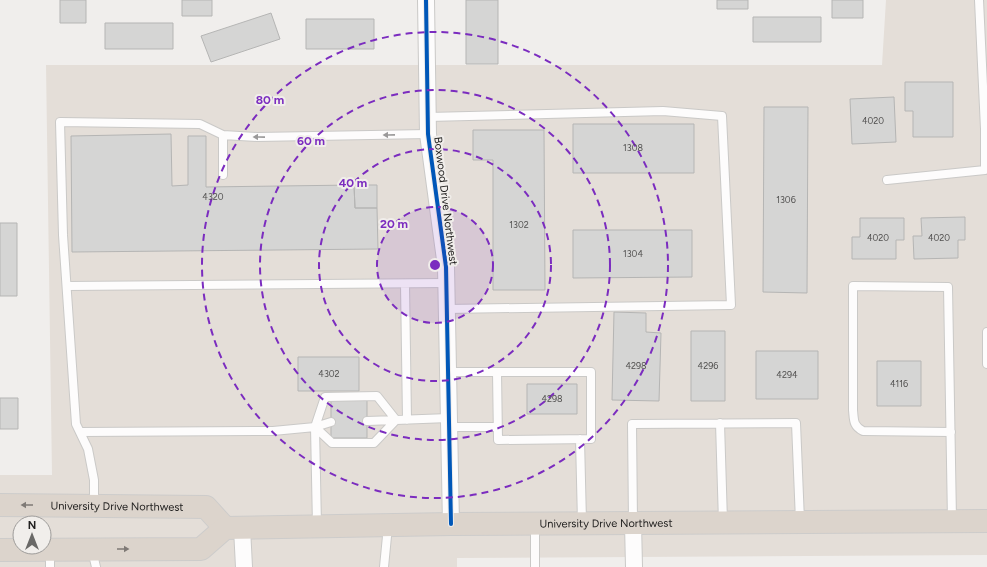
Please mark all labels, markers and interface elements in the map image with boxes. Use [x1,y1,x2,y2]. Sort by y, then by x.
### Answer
text: 80 m [256,93,284,107]
house number: 4020 [862,115,884,126]
one-way arrow [382,132,395,138]
one-way arrow [252,134,265,140]
text: 60 m [297,134,325,148]
street label: Boxwood Drive Northwest [431,136,460,266]
house number: 1308 [623,142,643,153]
text: 40 m [339,176,367,190]
house number: 4320 [202,191,224,202]
house number: 1306 [776,194,796,205]
text: 20 m [380,217,408,231]
house number: 1302 [509,219,529,230]
house number: 4020 [867,232,889,243]
house number: 4020 [928,232,950,243]
house number: 1304 [623,248,643,259]
centre of rings [428,258,442,272]
house number: 4298 [625,360,647,371]
house number: 4296 [698,360,718,371]
house number: 4302 [318,368,340,379]
house number: 4294 [776,369,798,380]
house number: 4116 [890,378,908,389]
house number: 4298 [541,393,563,404]
street label: University Drive Northwest [50,499,184,514]
one-way arrow [20,502,33,508]
north arrow [12,515,52,555]
street label: University Drive Northwest [539,517,673,531]
text: N [28,519,36,532]
one-way arrow [117,546,130,552]

